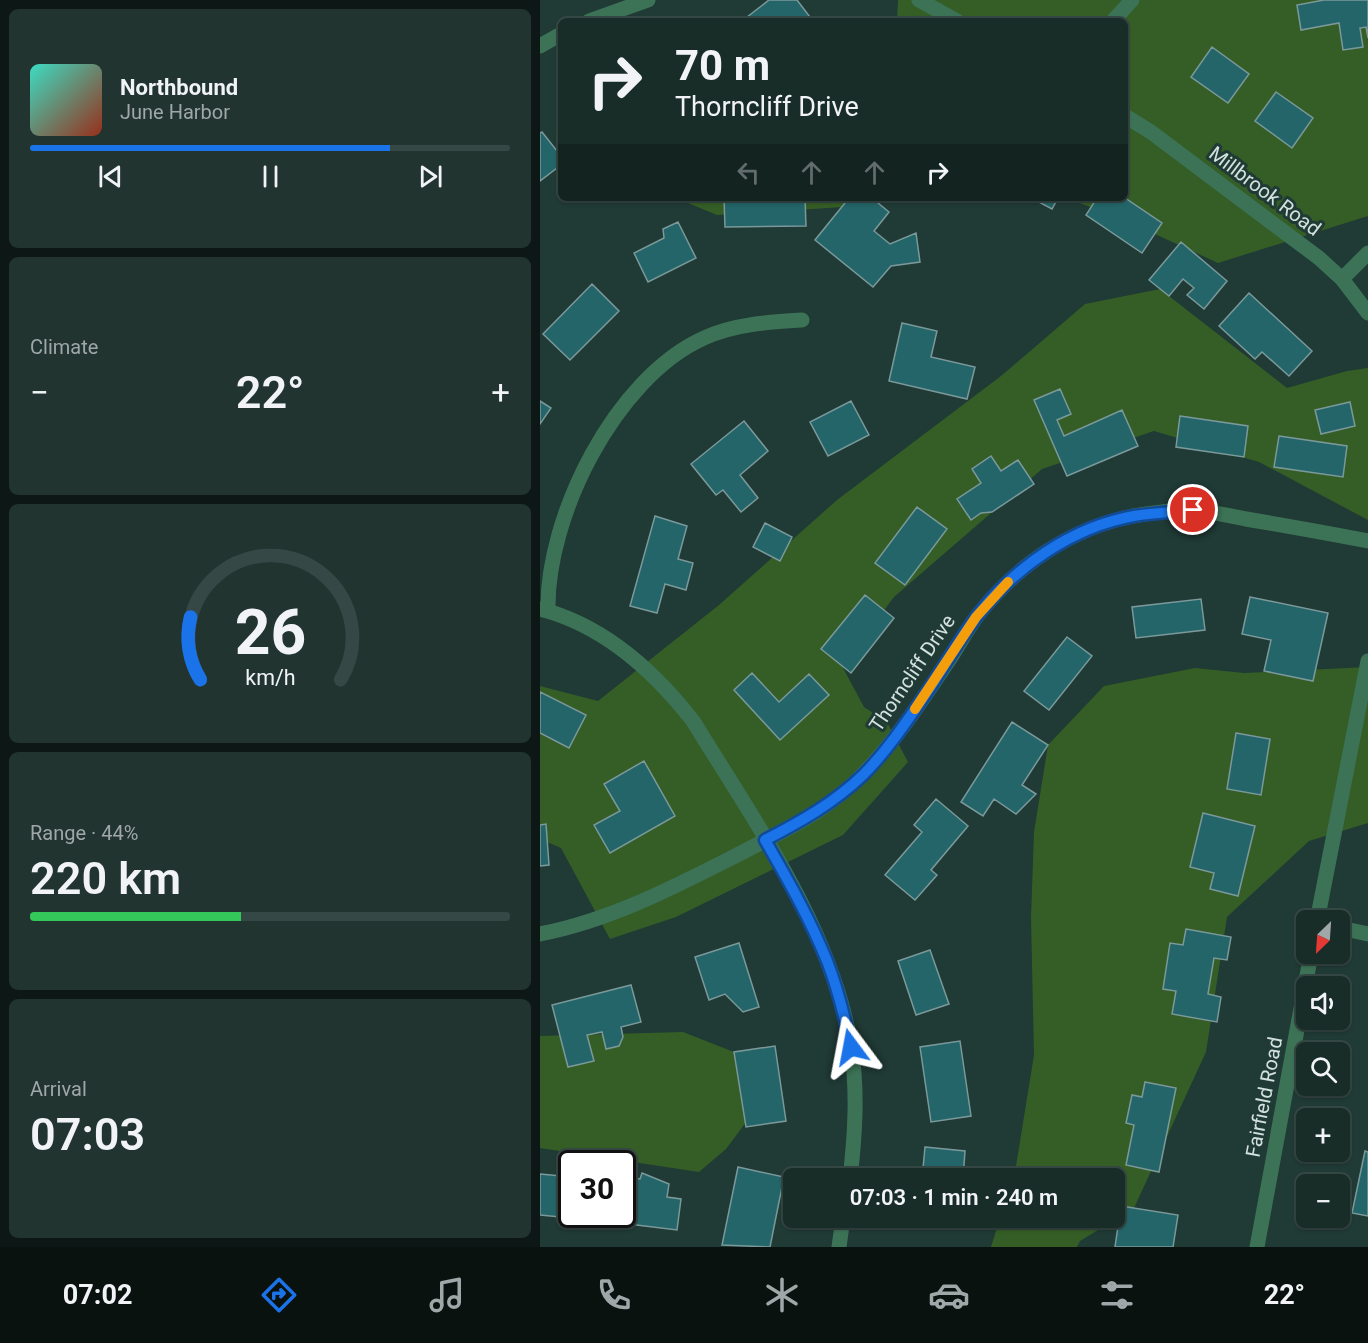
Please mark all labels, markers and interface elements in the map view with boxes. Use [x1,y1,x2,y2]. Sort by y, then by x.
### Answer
text: 70 m [675,41,770,90]
icon: right [576,42,654,120]
text: Northbound [120,75,238,100]
text: Thorncliff Drive [675,91,859,123]
text: June Harbor [120,100,230,124]
street label: Millbrook Road [1204,141,1326,241]
icon: left [732,156,765,189]
icon: ahead [795,156,828,189]
icon: ahead [858,156,891,189]
icon: right [921,156,954,189]
icon: previous [94,160,127,193]
icon: pause [254,160,287,193]
icon: next [414,160,447,193]
text: Climate [30,335,98,359]
text: 22° [236,366,304,419]
text: − [30,373,49,412]
text: + [491,373,510,412]
pin [1167,484,1218,535]
icon: arrive [1176,493,1209,526]
text: 26 [234,597,306,670]
street label: Thorncliff Drive [864,610,960,736]
text: km/h [245,666,295,691]
text: Range · 44% [30,821,138,845]
text: 220 km [30,852,181,905]
north arrow [1296,910,1350,964]
map controls [1296,910,1350,1228]
button: sound [1296,976,1350,1030]
position arrow [819,1015,883,1079]
street label: Fairfield Road [1241,1035,1287,1159]
button: search [1296,1042,1350,1096]
text: Arrival [30,1077,87,1101]
text: 07:03 [30,1108,145,1161]
button: + [1296,1108,1350,1162]
speed limit sign: 30 [558,1150,636,1228]
button: − [1296,1174,1350,1228]
text: 07:03 · 1 min · 240 m [850,1185,1058,1210]
icon: directions [258,1274,300,1316]
icon: music [426,1274,468,1316]
icon: phone [593,1274,635,1316]
icon: climate [761,1274,803,1316]
icon: car [928,1274,970,1316]
icon: filters [1096,1274,1138,1316]
text: 07:02 [63,1279,132,1311]
text: 22° [1264,1279,1305,1311]

